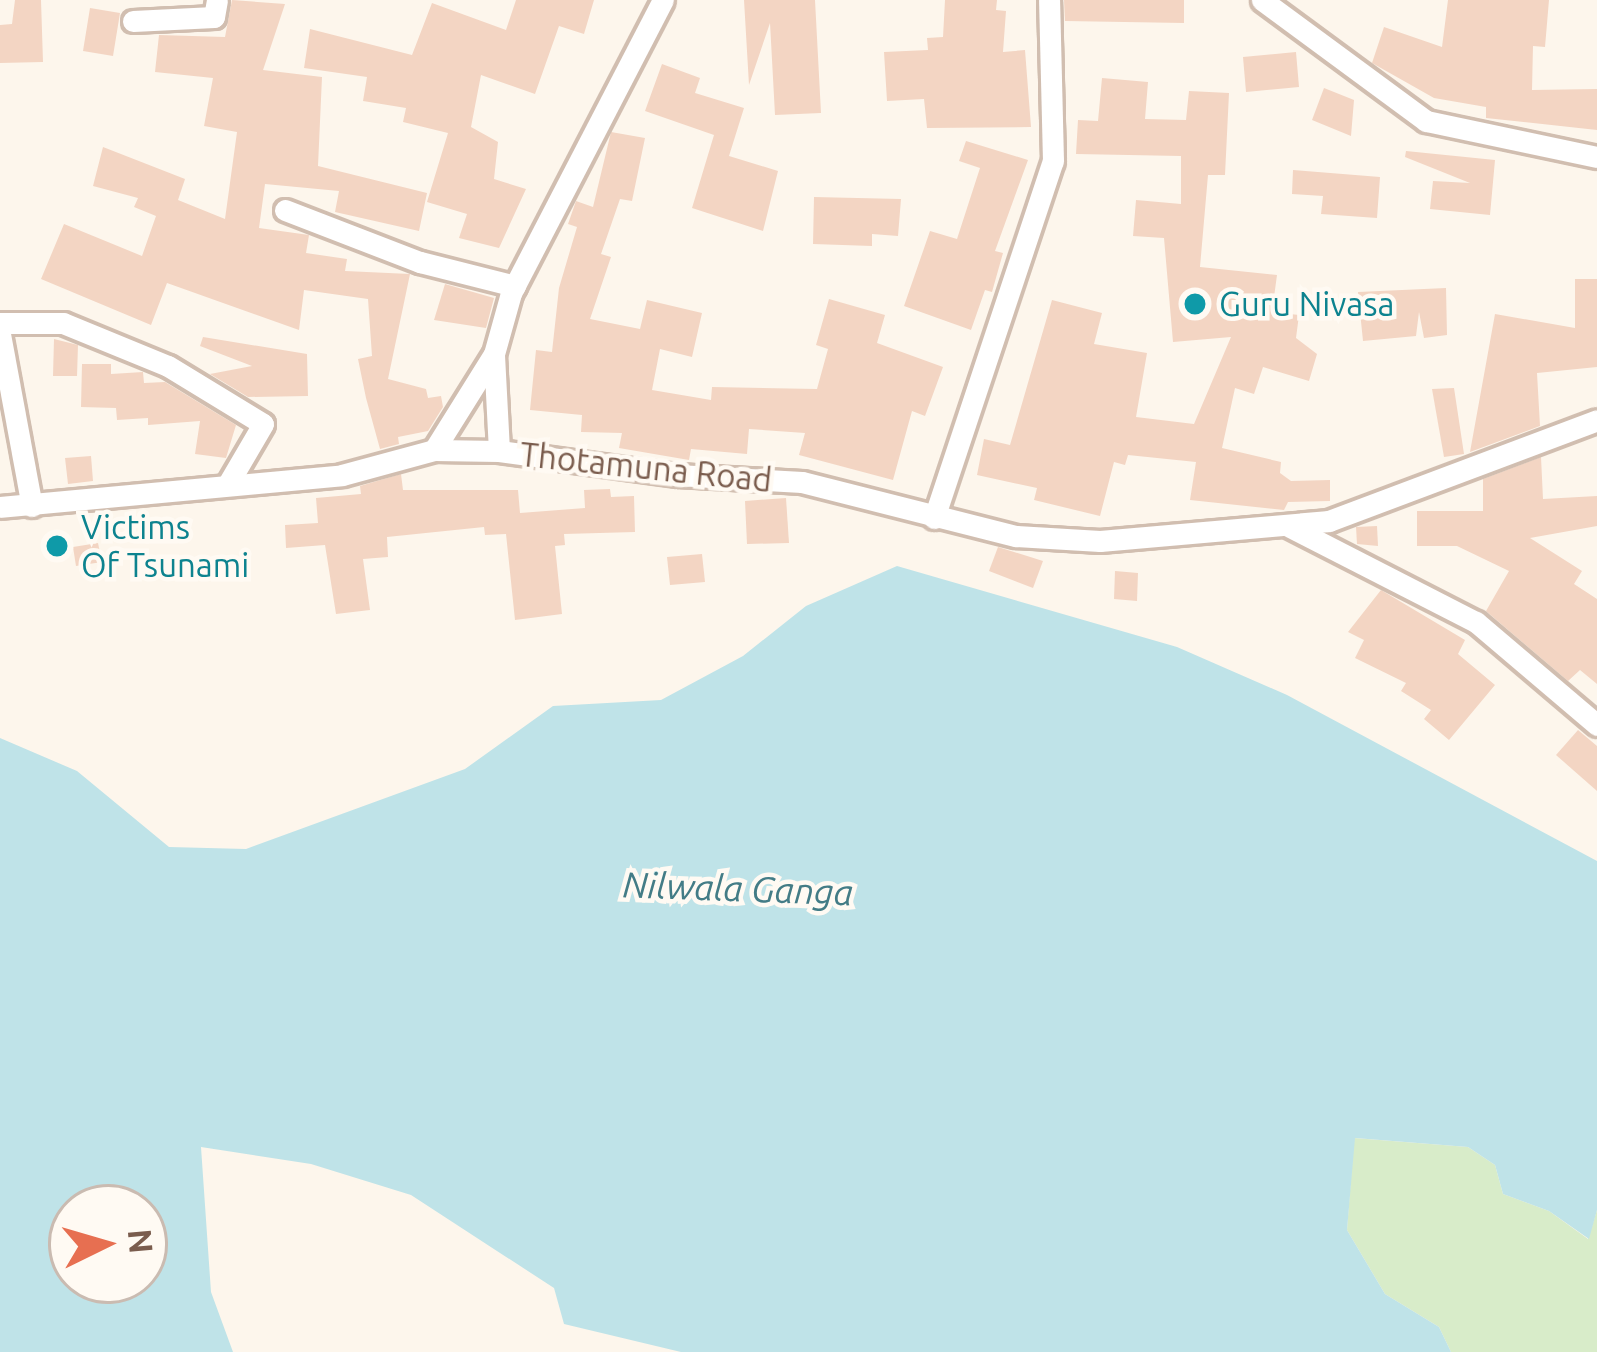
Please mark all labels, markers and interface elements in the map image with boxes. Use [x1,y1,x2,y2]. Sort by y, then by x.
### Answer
place label: Guru Nivasa [1219,284,1394,324]
marker: Guru Nivasa [1182,291,1208,317]
street label: Thotamuna Road [518,434,774,500]
place label: Victims Of Tsunami [81,507,249,585]
marker: Victims Of Tsunami [44,533,70,559]
water label: Nilwala Ganga [622,862,854,914]
north arrow [48,1184,168,1304]
text: N [122,1227,161,1255]

